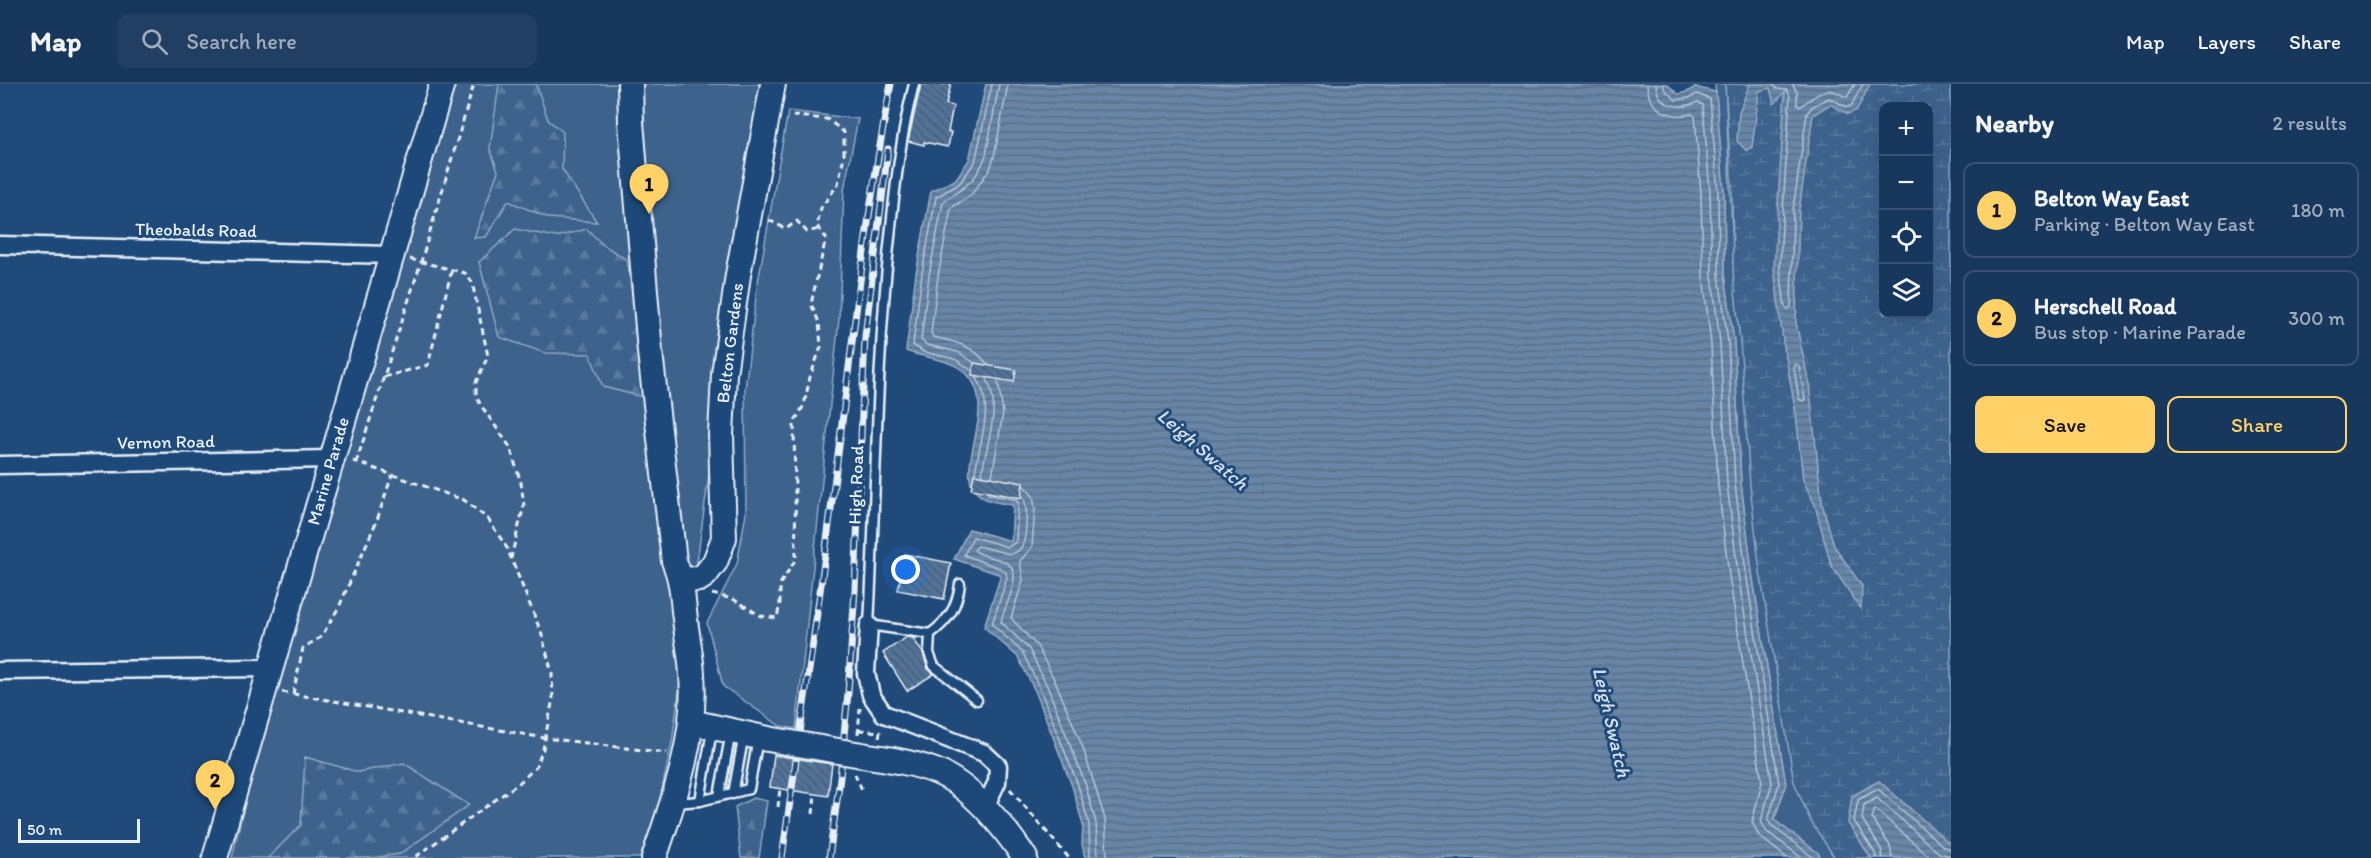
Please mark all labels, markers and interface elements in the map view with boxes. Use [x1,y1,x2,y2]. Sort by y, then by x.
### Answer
search box [117,14,537,68]
text: Map [30,24,81,58]
icon: search [138,25,171,58]
text: Search here [186,28,297,55]
text: Map [2126,29,2165,54]
text: Layers [2198,29,2256,54]
text: Share [2289,29,2341,54]
map controls [1879,102,1933,318]
button: + [1879,102,1933,156]
text: Nearby [1975,107,2054,139]
text: 2 results [2273,111,2347,135]
button: − [1879,156,1933,210]
pin: 1 [630,164,668,214]
text: Belton Way East [2034,185,2189,212]
text: 1 [1992,198,2001,222]
text: 180 m [2291,198,2345,222]
button: locate [1879,210,1933,264]
text: Parking · Belton Way East [2034,212,2255,236]
street label: Theobalds Road [135,218,257,242]
button: layers [1879,264,1933,318]
street label: Belton Gardens [712,282,748,404]
text: Herschell Road [2034,293,2176,320]
text: 2 [1991,306,2002,330]
text: 300 m [2288,306,2345,330]
text: Bus stop · Marine Parade [2034,320,2246,344]
button: Save [1975,396,2155,453]
button: Share [2167,396,2347,453]
water label: Leigh Swatch [1153,403,1253,495]
street label: Marine Parade [302,414,354,528]
street label: Vernon Road [117,430,215,454]
street label: High Road [844,445,868,525]
your location [891,555,920,584]
water label: Leigh Swatch [1588,665,1636,780]
pin: 2 [196,760,234,810]
scale bar [18,816,140,844]
text: 50 m [27,820,62,839]

